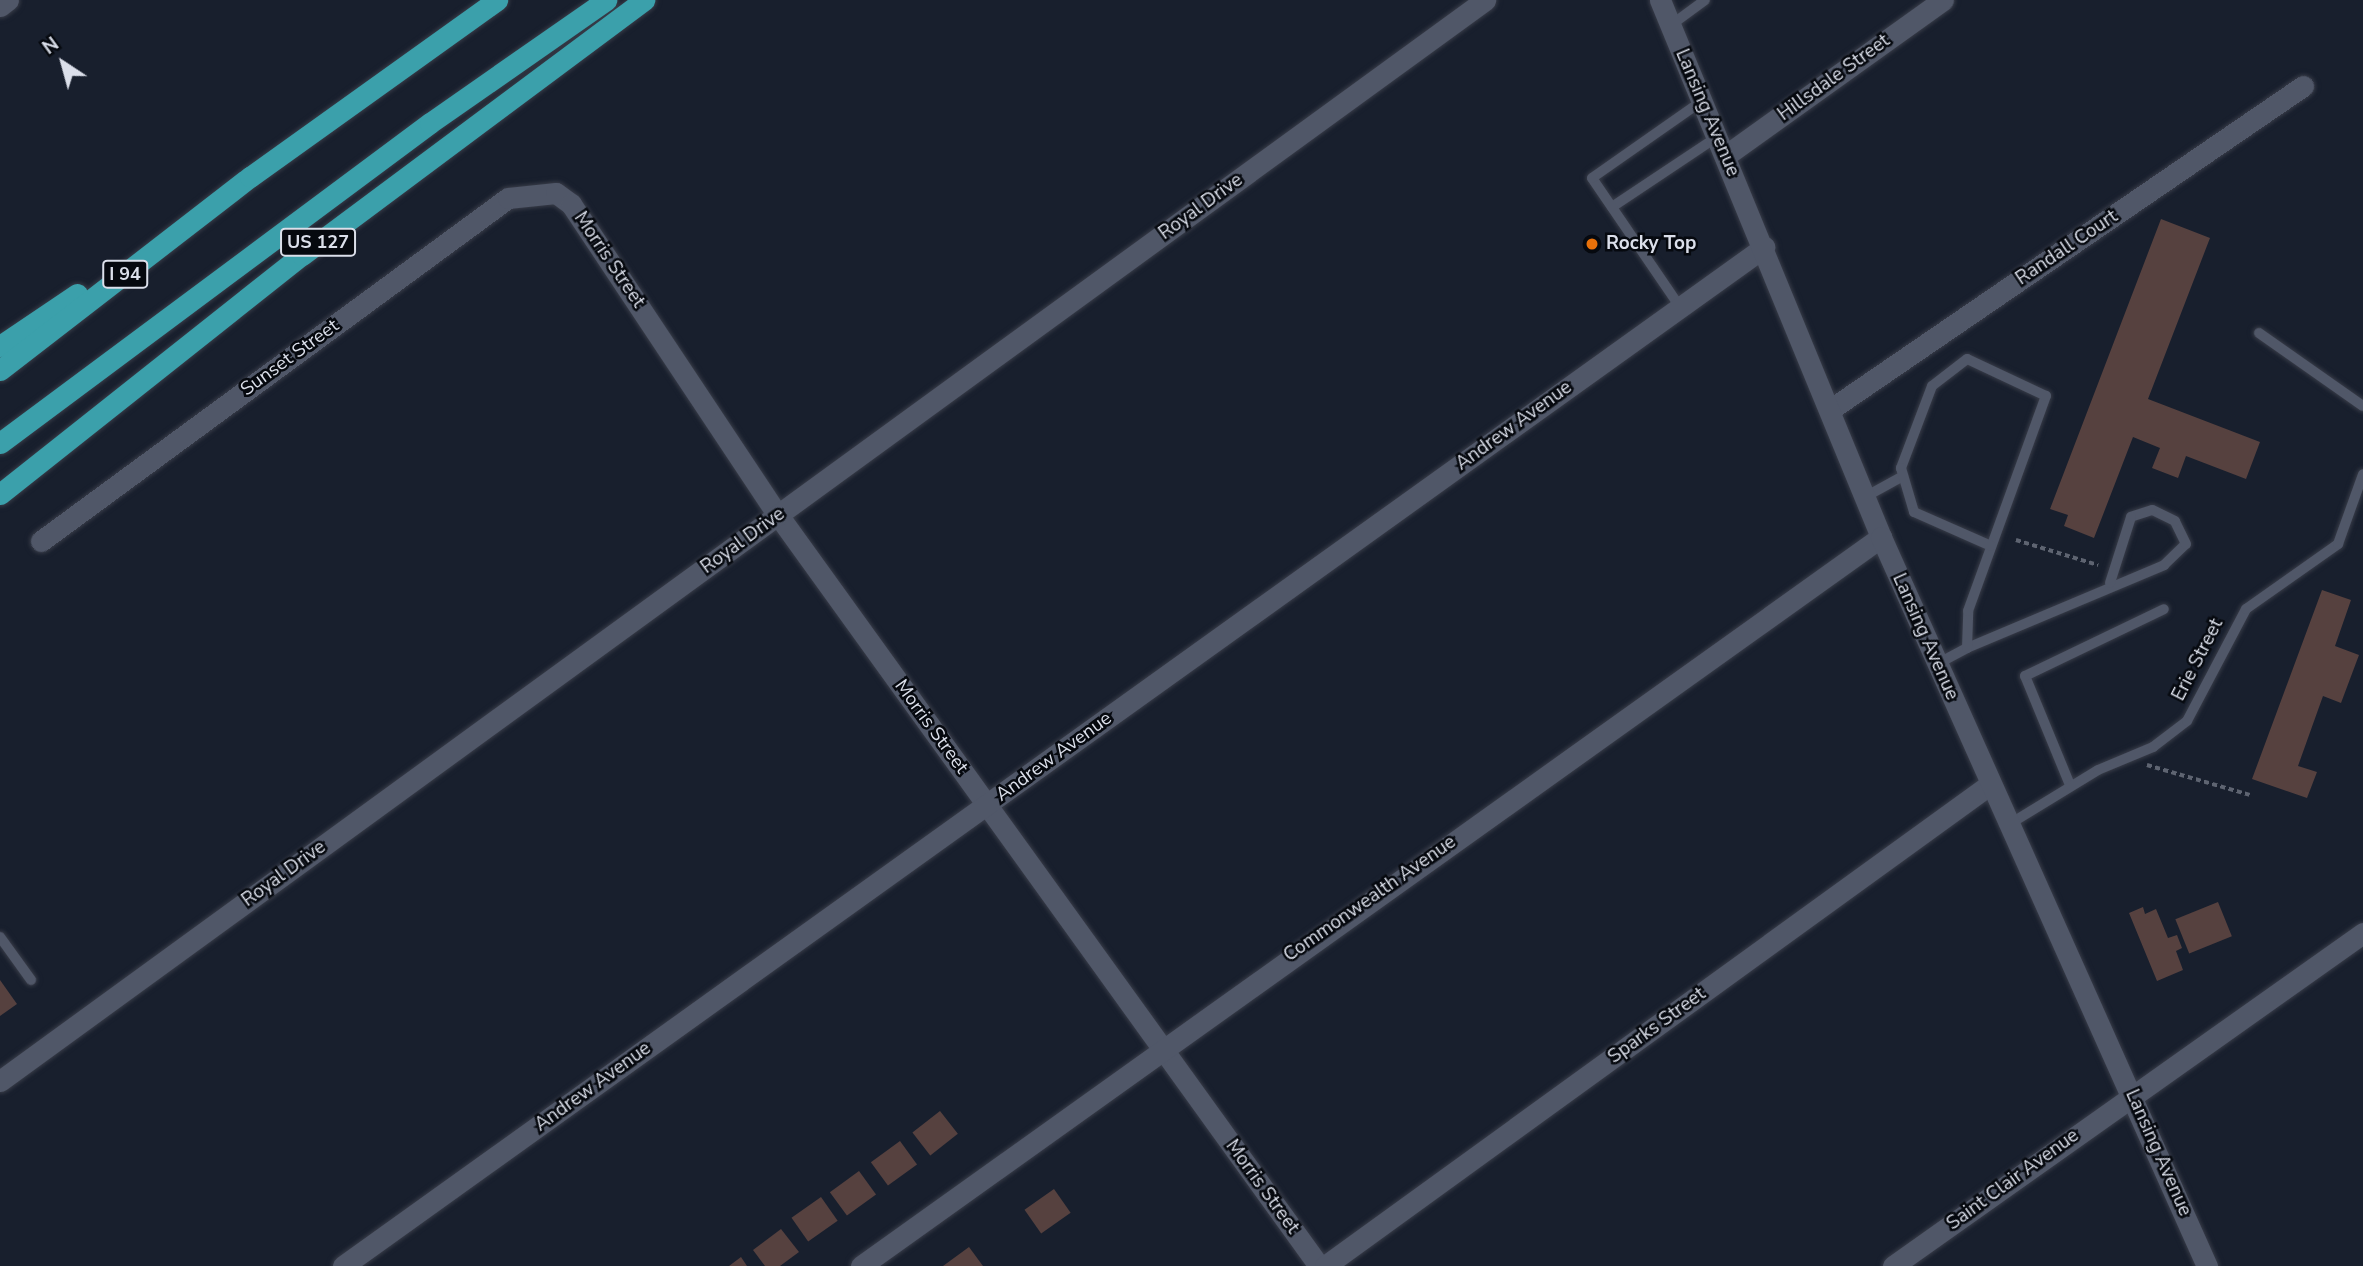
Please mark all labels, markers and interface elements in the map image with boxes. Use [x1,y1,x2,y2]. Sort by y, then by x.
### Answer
north arrow [28,28,98,98]
street label: Hillsdale Street [1774,30,1894,126]
text: N [37,31,64,61]
street label: Lansing Avenue [1670,46,1744,180]
street label: Royal Drive [1155,169,1247,245]
street label: Randall Court [2012,206,2122,290]
street label: Morris Street [569,208,649,312]
road number: US 127 [280,228,356,256]
place label: Rocky Top [1606,233,1696,255]
marker: Rocky Top [1584,236,1600,252]
road number: I 94 [100,260,150,288]
street label: Sunset Street [236,315,344,401]
street label: Andrew Avenue [1452,376,1576,476]
street label: Royal Drive [697,503,789,579]
street label: Lansing Avenue [1887,570,1963,704]
street label: Erie Street [2168,615,2228,705]
street label: Morris Street [889,676,973,778]
street label: Andrew Avenue [992,707,1116,807]
street label: Commonwealth Avenue [1280,831,1460,967]
street label: Royal Drive [238,836,330,912]
street label: Sparks Street [1604,983,1710,1069]
street label: Andrew Avenue [531,1037,655,1137]
street label: Lansing Avenue [2120,1086,2196,1220]
street label: Saint Clair Avenue [1942,1124,2084,1236]
street label: Morris Street [1220,1136,1304,1238]

